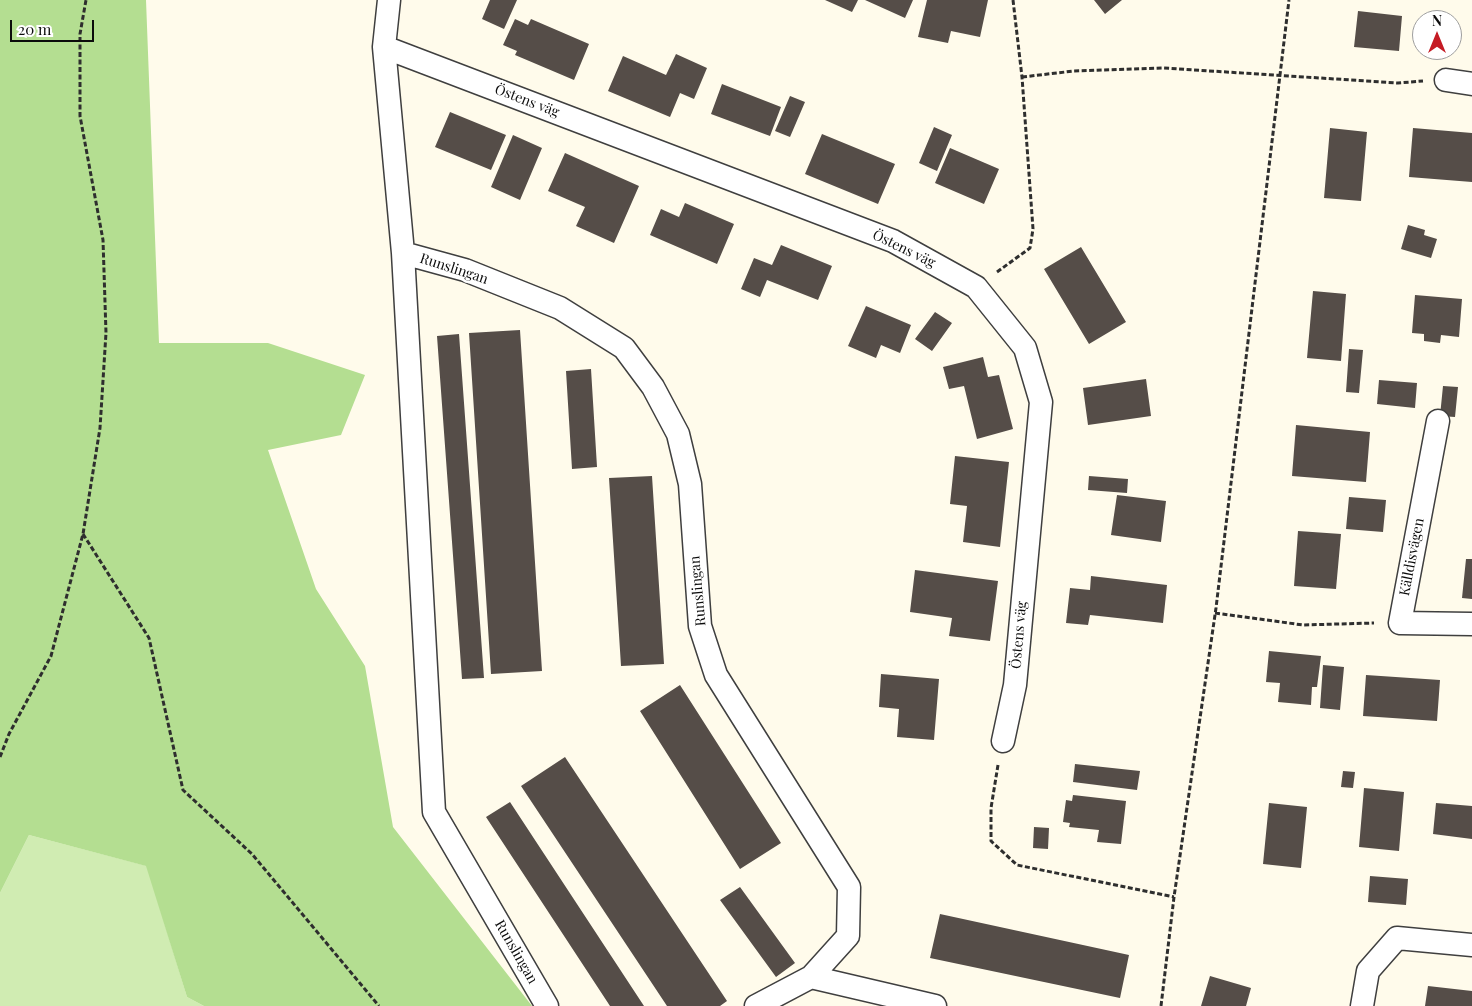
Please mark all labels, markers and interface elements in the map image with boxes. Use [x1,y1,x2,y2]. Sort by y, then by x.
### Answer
scale bar [12,10,96,42]
north arrow [1412,10,1462,60]
text: N [1432,11,1442,30]
text: 20 m [18,19,51,39]
street label: Östens väg [492,81,562,121]
street label: Östens väg [870,227,938,271]
street label: Runslingan [418,250,490,288]
street label: Källdisvägen [1396,517,1428,597]
street label: Runslingan [687,555,709,627]
street label: Östens väg [1008,600,1030,670]
street label: Runslingan [491,917,541,987]

